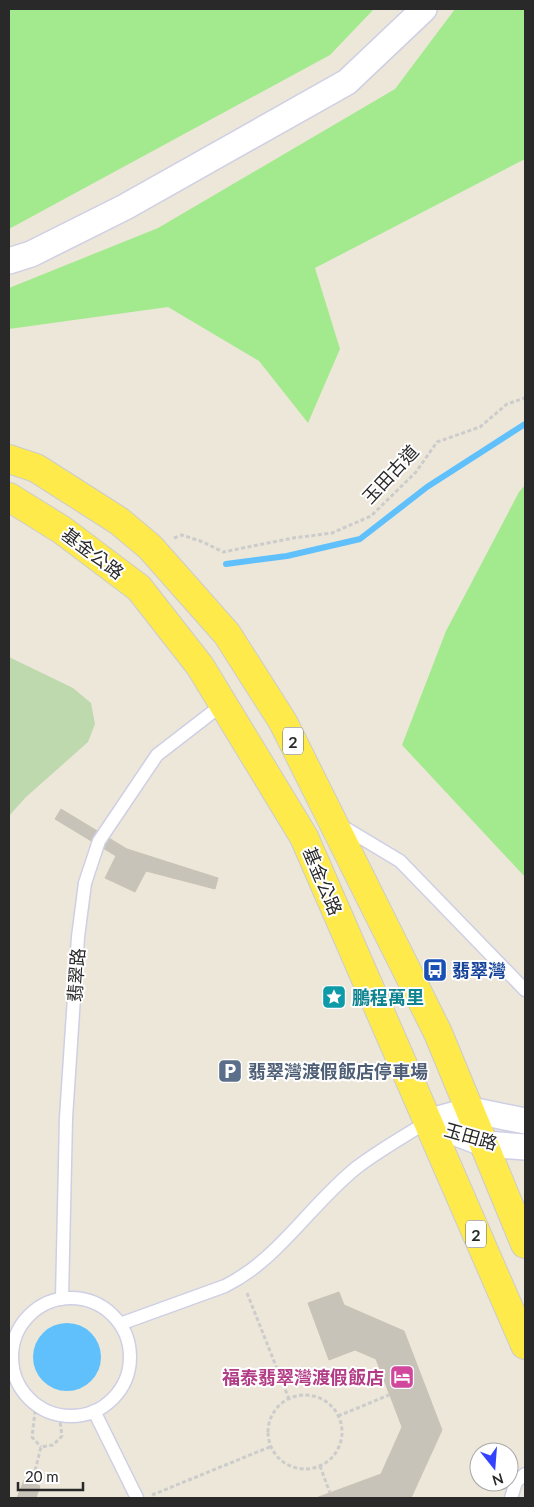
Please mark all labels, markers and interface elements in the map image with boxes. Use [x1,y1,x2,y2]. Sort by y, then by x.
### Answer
street label: 玉田古道 [357,440,423,508]
street label: 基金公路 [58,523,128,583]
road number: 2 [283,728,303,754]
street label: 基金公路 [299,844,347,918]
street label: 翡翠路 [63,947,89,1003]
bus stop icon: 翡翠灣 [422,957,448,983]
place label: 翡翠灣 [452,959,506,981]
place icon: 鵬程萬里 [321,984,347,1010]
place label: 鵬程萬里 [352,986,424,1008]
parking icon: 翡翠灣渡假飯店停車場 [217,1058,243,1084]
place label: 翡翠灣渡假飯店停車場 [248,1060,428,1082]
street label: 玉田路 [442,1118,500,1154]
road number: 2 [466,1220,486,1248]
hotel icon: 福泰翡翠灣渡假飯店 [389,1364,415,1390]
place label: 福泰翡翠灣渡假飯店 [222,1366,384,1388]
north arrow [469,1442,519,1492]
scale bar [18,1460,82,1492]
text: 20 m [25,1467,59,1485]
text: N [490,1470,506,1490]

